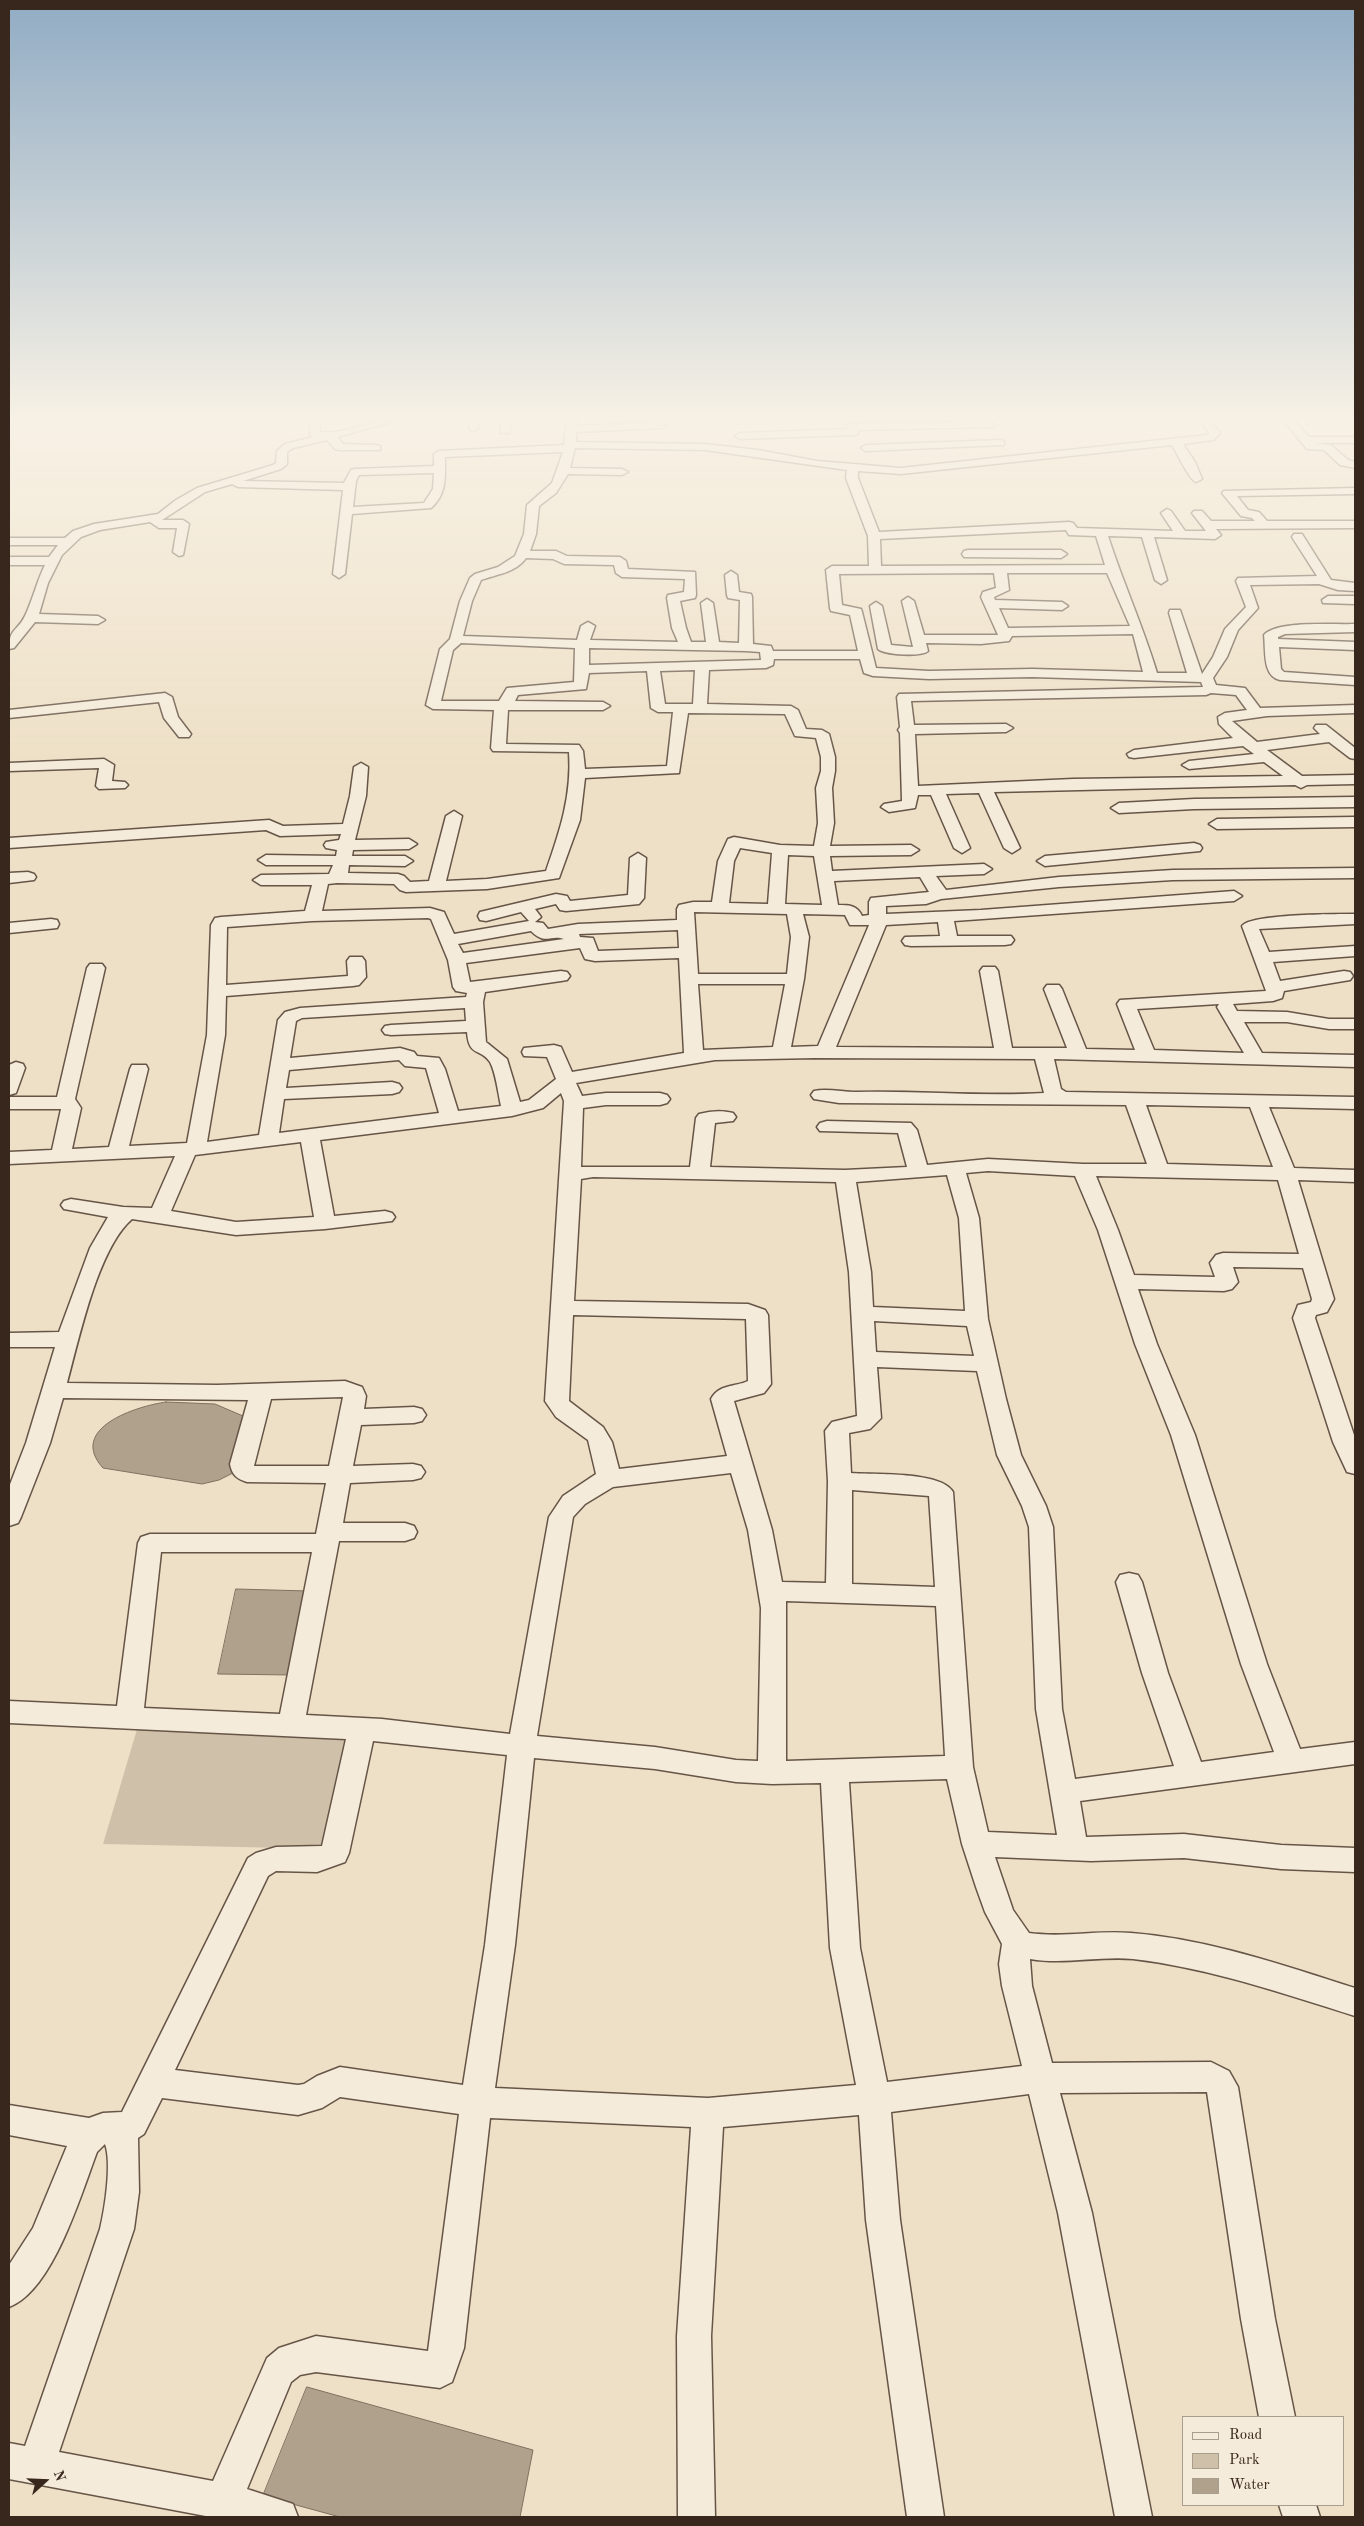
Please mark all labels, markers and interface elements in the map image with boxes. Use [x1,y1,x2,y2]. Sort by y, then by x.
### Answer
legend [1182,2416,1344,2506]
text: Road [1229,2428,1262,2443]
text: Park [1229,2453,1260,2468]
north arrow [20,2456,70,2506]
text: N [51,2468,68,2483]
text: Water [1229,2478,1270,2493]

